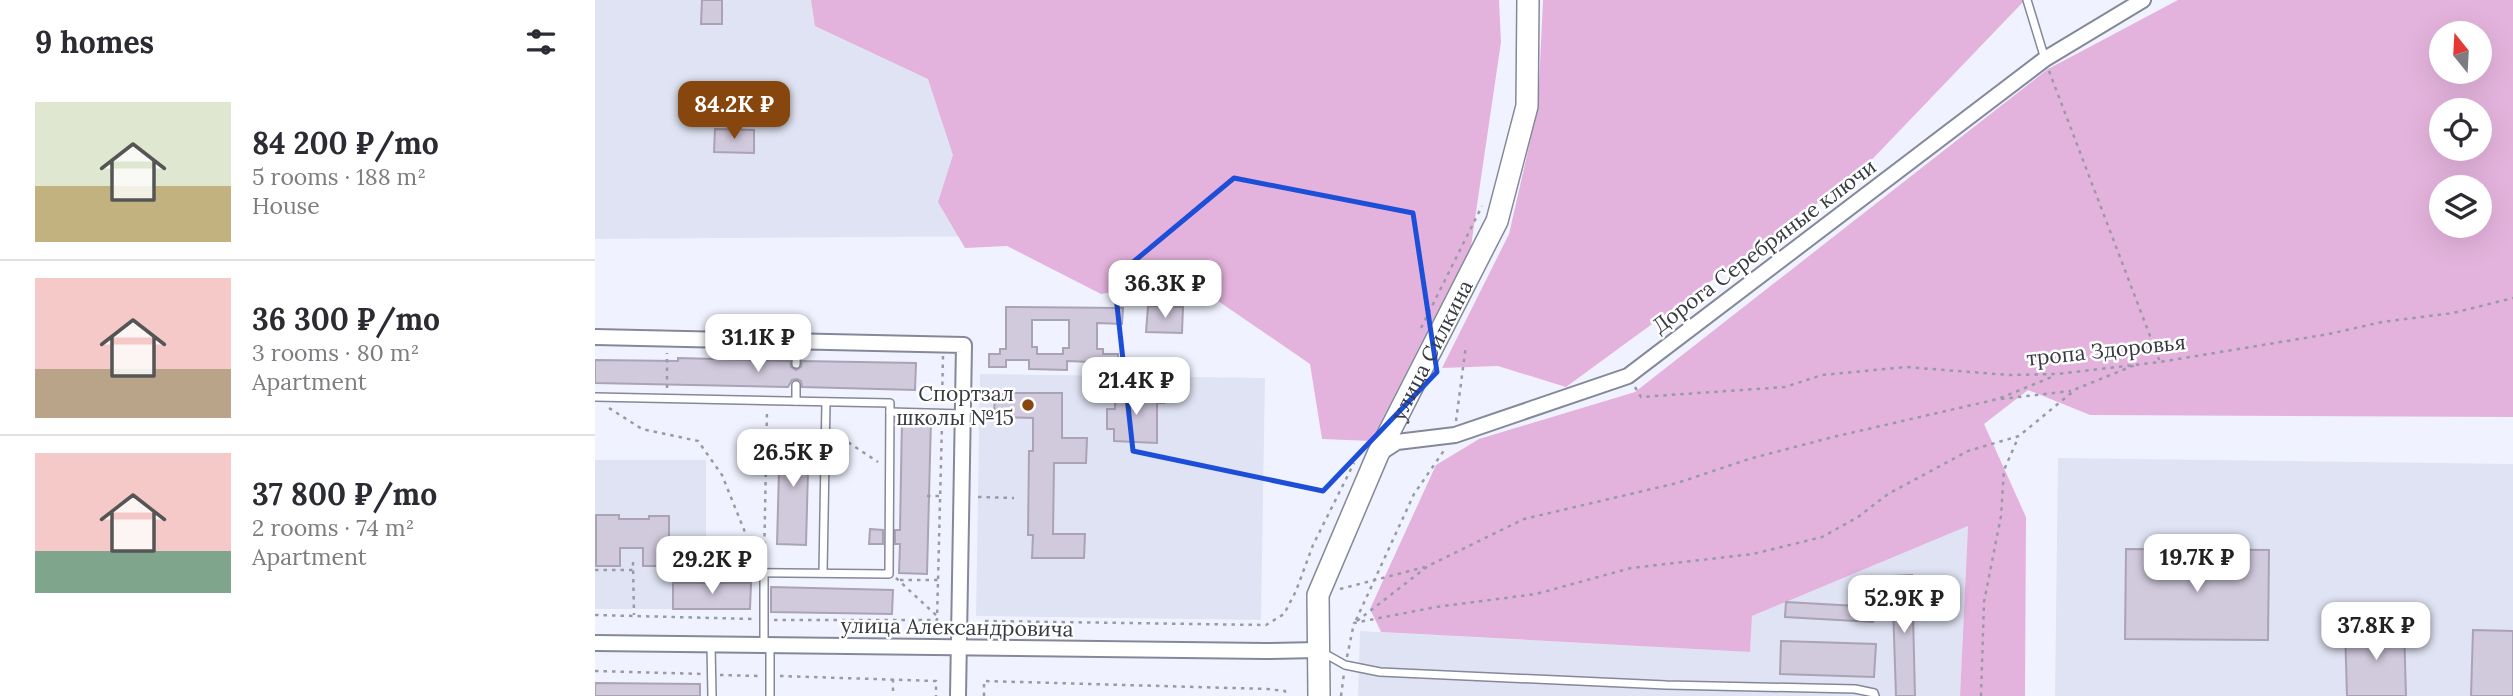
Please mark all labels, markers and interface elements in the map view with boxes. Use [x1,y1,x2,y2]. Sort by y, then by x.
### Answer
north arrow [2429,21,2492,84]
map controls [2429,21,2492,238]
text: 9 homes [35,23,154,61]
icon: filters [522,23,560,61]
pin: 84.2K ₽ [669,82,799,141]
text: 84.2K ₽ [694,89,774,118]
button: locate [2429,98,2492,161]
text: 84 200 ₽/mo [252,124,439,162]
icon: home [91,130,175,214]
street label: Дорога Серебряные ключи [1647,153,1881,339]
text: 5 rooms · 188 m² [252,162,426,191]
button: layers [2429,175,2492,238]
text: House [252,191,320,220]
pin: 36.3K ₽ [1100,260,1230,320]
text: 36.3K ₽ [1124,268,1206,297]
street label: улица Силкина [1384,275,1478,425]
text: 36 300 ₽/mo [252,300,440,338]
icon: home [91,306,175,390]
pin: 31.1K ₽ [693,314,823,374]
text: 31.1K ₽ [721,322,795,351]
street label: тропа Здоровья [2025,328,2187,372]
text: 3 rooms · 80 m² [252,338,419,367]
pin: 21.4K ₽ [1071,358,1201,417]
text: 21.4K ₽ [1098,365,1174,394]
text: Apartment [252,367,367,396]
place label: Спортзал школы №15 [896,380,1014,431]
marker: Спортзал школы №15 [1020,397,1036,413]
pin: 26.5K ₽ [728,430,858,489]
text: 26.5K ₽ [753,437,833,466]
text: 37 800 ₽/mo [252,475,437,513]
icon: home [91,481,175,565]
text: 2 rooms · 74 m² [252,513,414,542]
pin: 19.7K ₽ [2132,534,2262,594]
pin: 29.2K ₽ [647,536,777,596]
text: Apartment [252,542,367,571]
text: 19.7K ₽ [2160,542,2234,571]
text: 29.2K ₽ [672,544,752,573]
pin: 52.9K ₽ [1839,576,1969,635]
text: 52.9K ₽ [1864,583,1944,612]
pin: 37.8K ₽ [2311,602,2441,662]
text: 37.8K ₽ [2337,610,2415,639]
street label: улица Александровича [840,611,1074,643]

